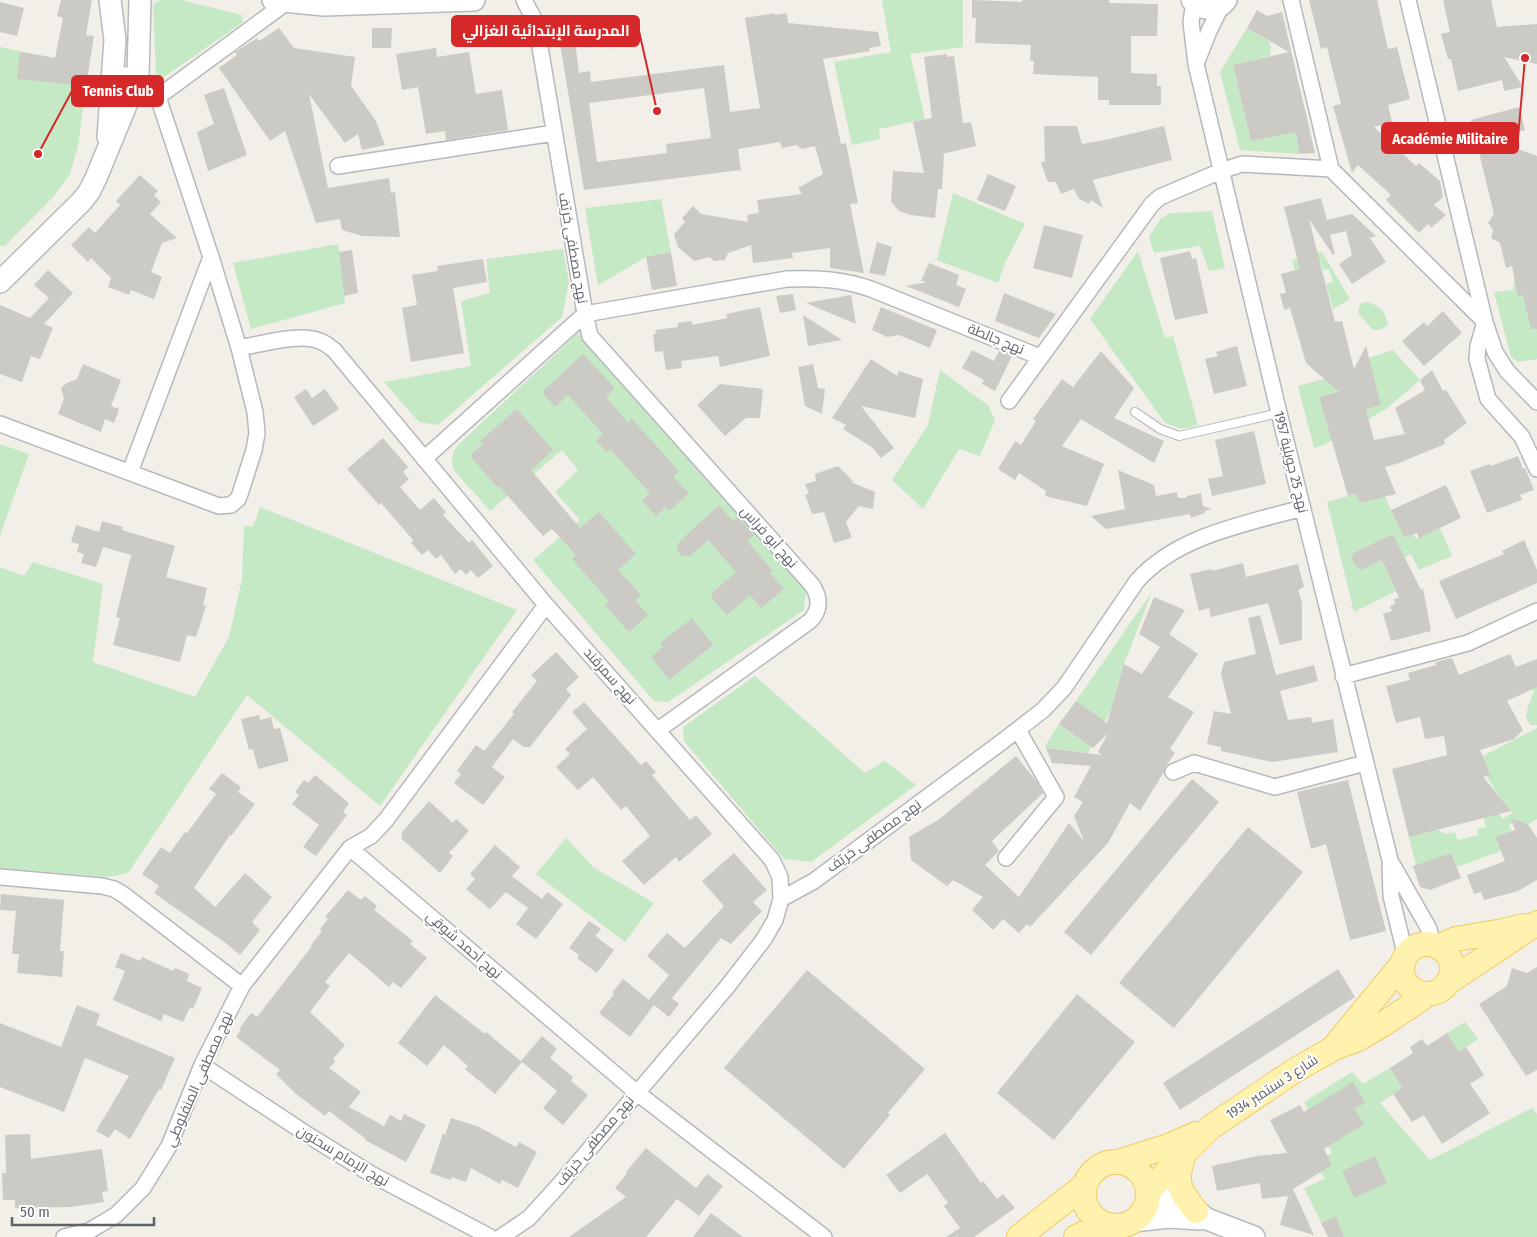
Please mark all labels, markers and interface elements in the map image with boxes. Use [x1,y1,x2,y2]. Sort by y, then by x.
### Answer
callout: المدرسة الإبتدائية الغزالي [452,16,639,46]
text: المدرسة الإبتدائية الغزالي [462,22,630,43]
callout: Tennis Club [72,76,163,106]
text: Tennis Club [82,82,154,100]
callout: Académie Militaire [1382,123,1518,153]
text: Académie Militaire [1391,130,1508,148]
street label: نهج مصطفى خريّف [555,191,591,305]
street label: نهج جالطة [965,320,1027,358]
street label: نهج 25 جويلية 1957 [1270,409,1312,515]
street label: نهج أبو فراس [737,502,802,571]
street label: نهج سمرقند [580,644,640,708]
street label: نهج مصطفى خريّف [823,796,925,876]
street label: نهج أحمد شوقي [421,907,506,985]
street label: نهج مصطفى المنفلوطي [161,1009,239,1151]
street label: شارع 3 سبتمبر 1934 [1223,1051,1321,1123]
street label: نهج مصطفى خريّف [552,1092,638,1190]
street label: نهج الإمام سحنون [293,1122,392,1191]
scale bar [12,1194,155,1226]
text: 50 m [20,1203,50,1221]

